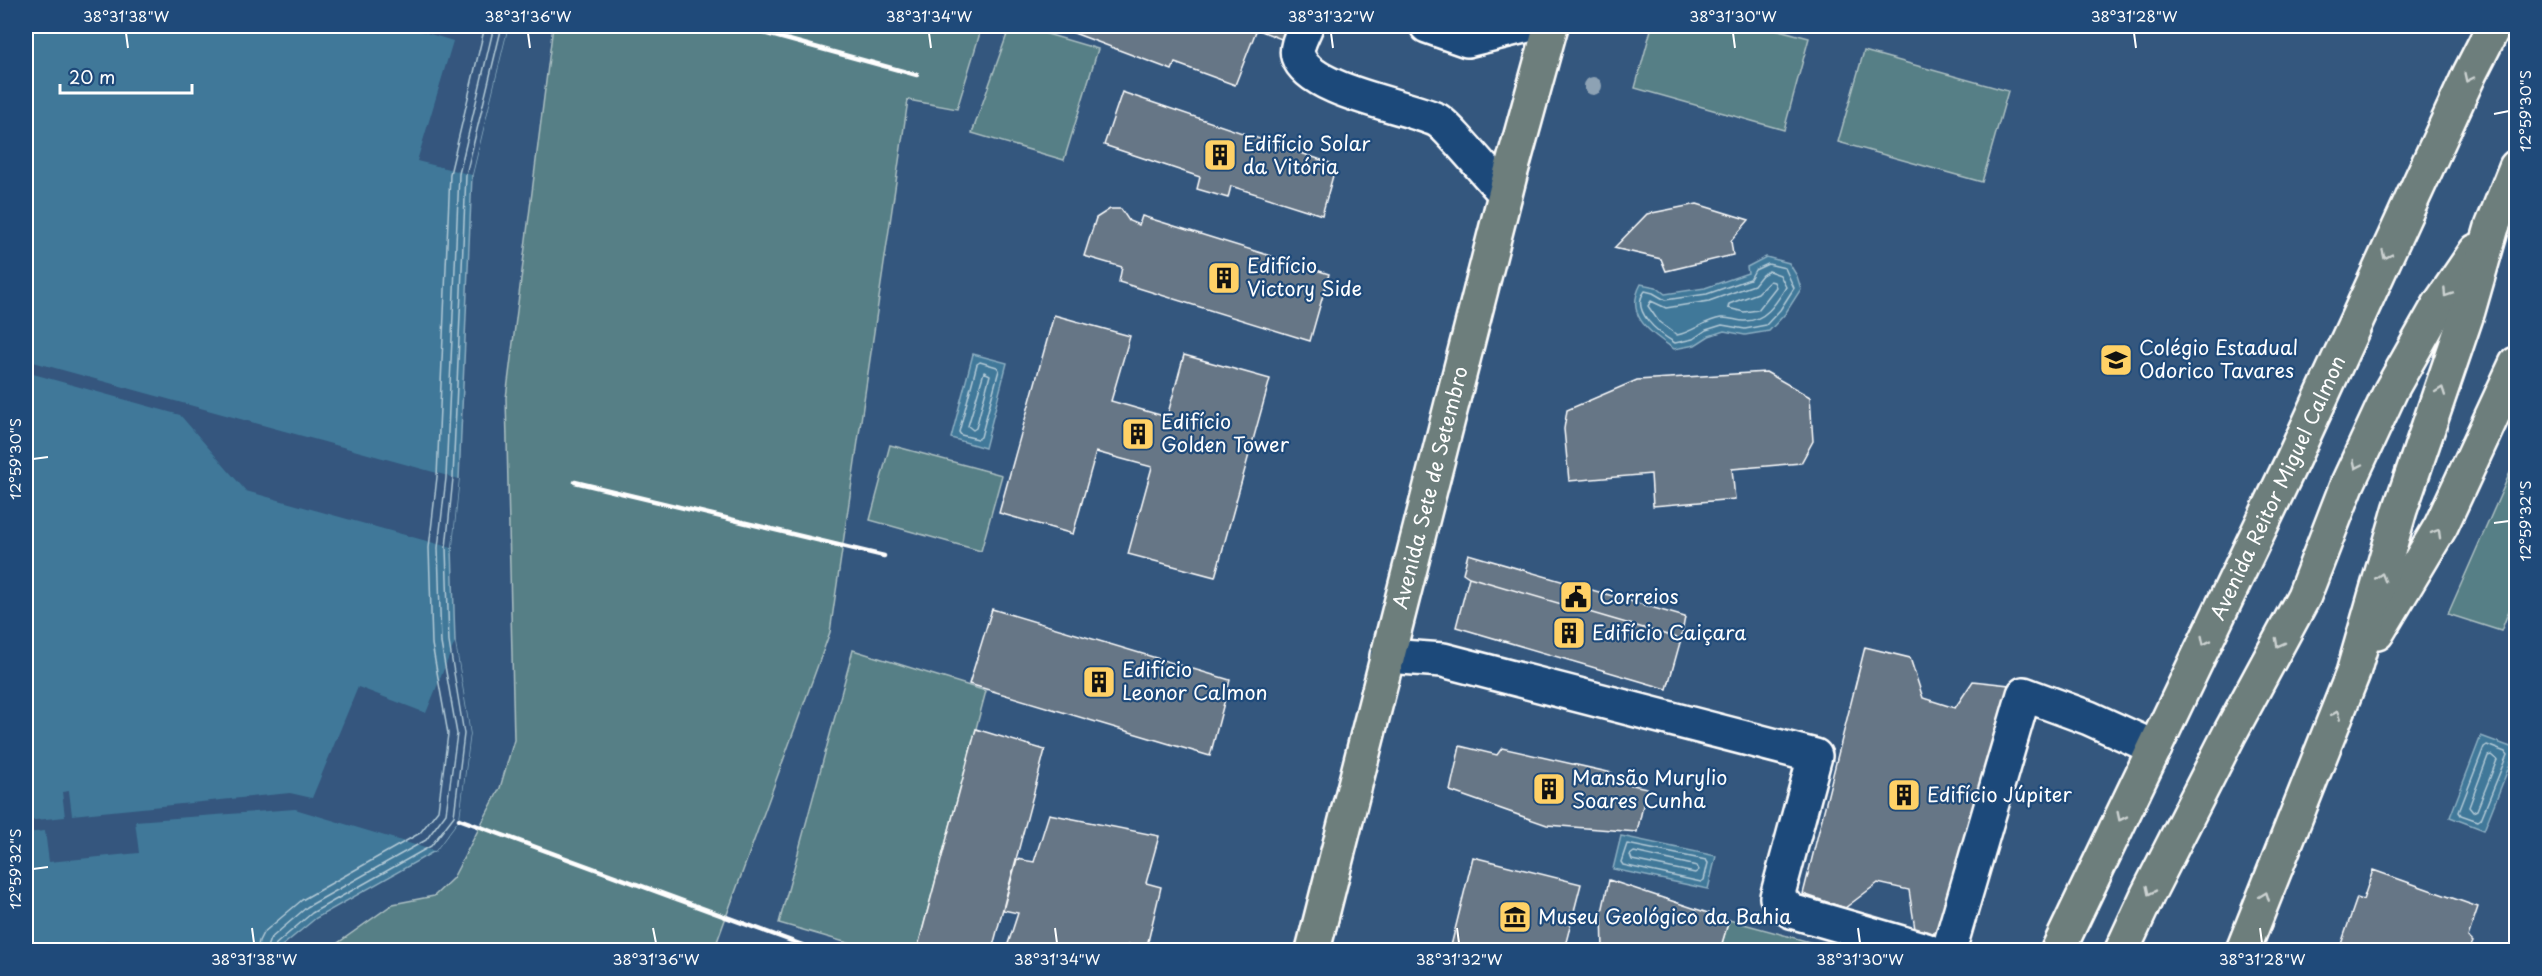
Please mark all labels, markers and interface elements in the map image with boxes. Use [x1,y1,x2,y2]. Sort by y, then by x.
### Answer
text: 38°31'38"W [83,4,170,27]
text: 38°31'36"W [485,4,572,27]
text: 38°31'34"W [886,4,973,27]
text: 38°31'32"W [1288,4,1375,27]
text: 38°31'30"W [1689,4,1777,27]
text: 38°31'28"W [2091,4,2178,27]
scale bar [60,57,192,95]
text: 20 m [69,63,115,90]
text: 12°59'30"S [2513,70,2536,152]
one-way arrow [2463,71,2475,82]
place label: Edifício Solar da Vitória [1243,128,1370,181]
building icon: Edifício Solar da Vitória [1202,137,1238,173]
one-way arrow [2382,249,2394,260]
place label: Edifício Victory Side [1247,250,1362,303]
building icon: Edifício Victory Side [1206,260,1242,296]
one-way arrow [2444,286,2455,297]
place label: Colégio Estadual Odorico Tavares [2139,332,2298,385]
school or university icon: Colégio Estadual Odorico Tavares [2098,342,2134,378]
street label: Avenida Reitor Miguel Calmon [2202,350,2352,625]
street label: Avenida Sete de Setembro [1384,363,1475,612]
one-way arrow [2433,386,2446,397]
place label: Edifício Golden Tower [1161,406,1290,459]
building icon: Edifício Golden Tower [1120,416,1156,452]
text: 12°59'30"S [3,418,26,500]
one-way arrow [2352,458,2364,469]
text: 12°59'32"S [2513,480,2536,562]
one-way arrow [2429,529,2441,539]
one-way arrow [2374,572,2386,583]
public building icon: Correios [1558,579,1594,615]
place label: Correios [1599,581,1679,611]
building icon: Edifício Caiçara [1551,615,1587,651]
place label: Edifício Caiçara [1592,617,1746,647]
one-way arrow [2201,634,2213,645]
one-way arrow [2274,637,2286,647]
place label: Edifício Leonor Calmon [1122,654,1268,707]
building icon: Edifício Leonor Calmon [1081,664,1117,700]
one-way arrow [2329,710,2341,721]
place label: Mansão Murylio Soares Cunha [1572,762,1727,815]
building icon: Mansão Murylio Soares Cunha [1531,771,1567,807]
building icon: Edifício Júpiter [1886,777,1922,813]
place label: Edifício Júpiter [1927,779,2072,809]
one-way arrow [2117,810,2129,821]
text: 12°59'32"S [3,828,26,910]
one-way arrow [2145,884,2157,895]
one-way arrow [2258,891,2270,902]
museum icon: Museu Geológico da Bahia [1497,899,1533,935]
place label: Museu Geológico da Bahia [1538,901,1792,931]
text: 38°31'38"W [211,947,298,970]
text: 38°31'36"W [613,947,700,970]
text: 38°31'34"W [1014,947,1101,970]
text: 38°31'32"W [1416,947,1503,970]
text: 38°31'30"W [1816,947,1904,970]
text: 38°31'28"W [2219,947,2306,970]

